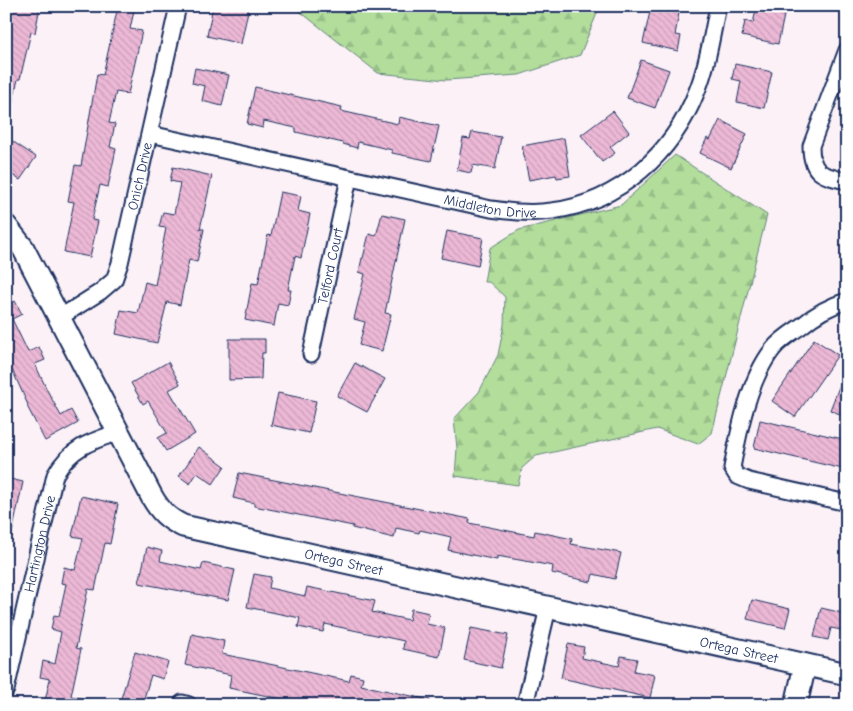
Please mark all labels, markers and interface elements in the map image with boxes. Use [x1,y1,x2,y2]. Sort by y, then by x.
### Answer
street label: Onich Drive [124,141,155,212]
street label: Middleton Drive [442,190,537,221]
street label: Telford Court [314,225,347,306]
street label: Hartington Drive [20,494,59,594]
street label: Ortega Street [303,545,385,579]
street label: Ortega Street [698,633,781,667]

